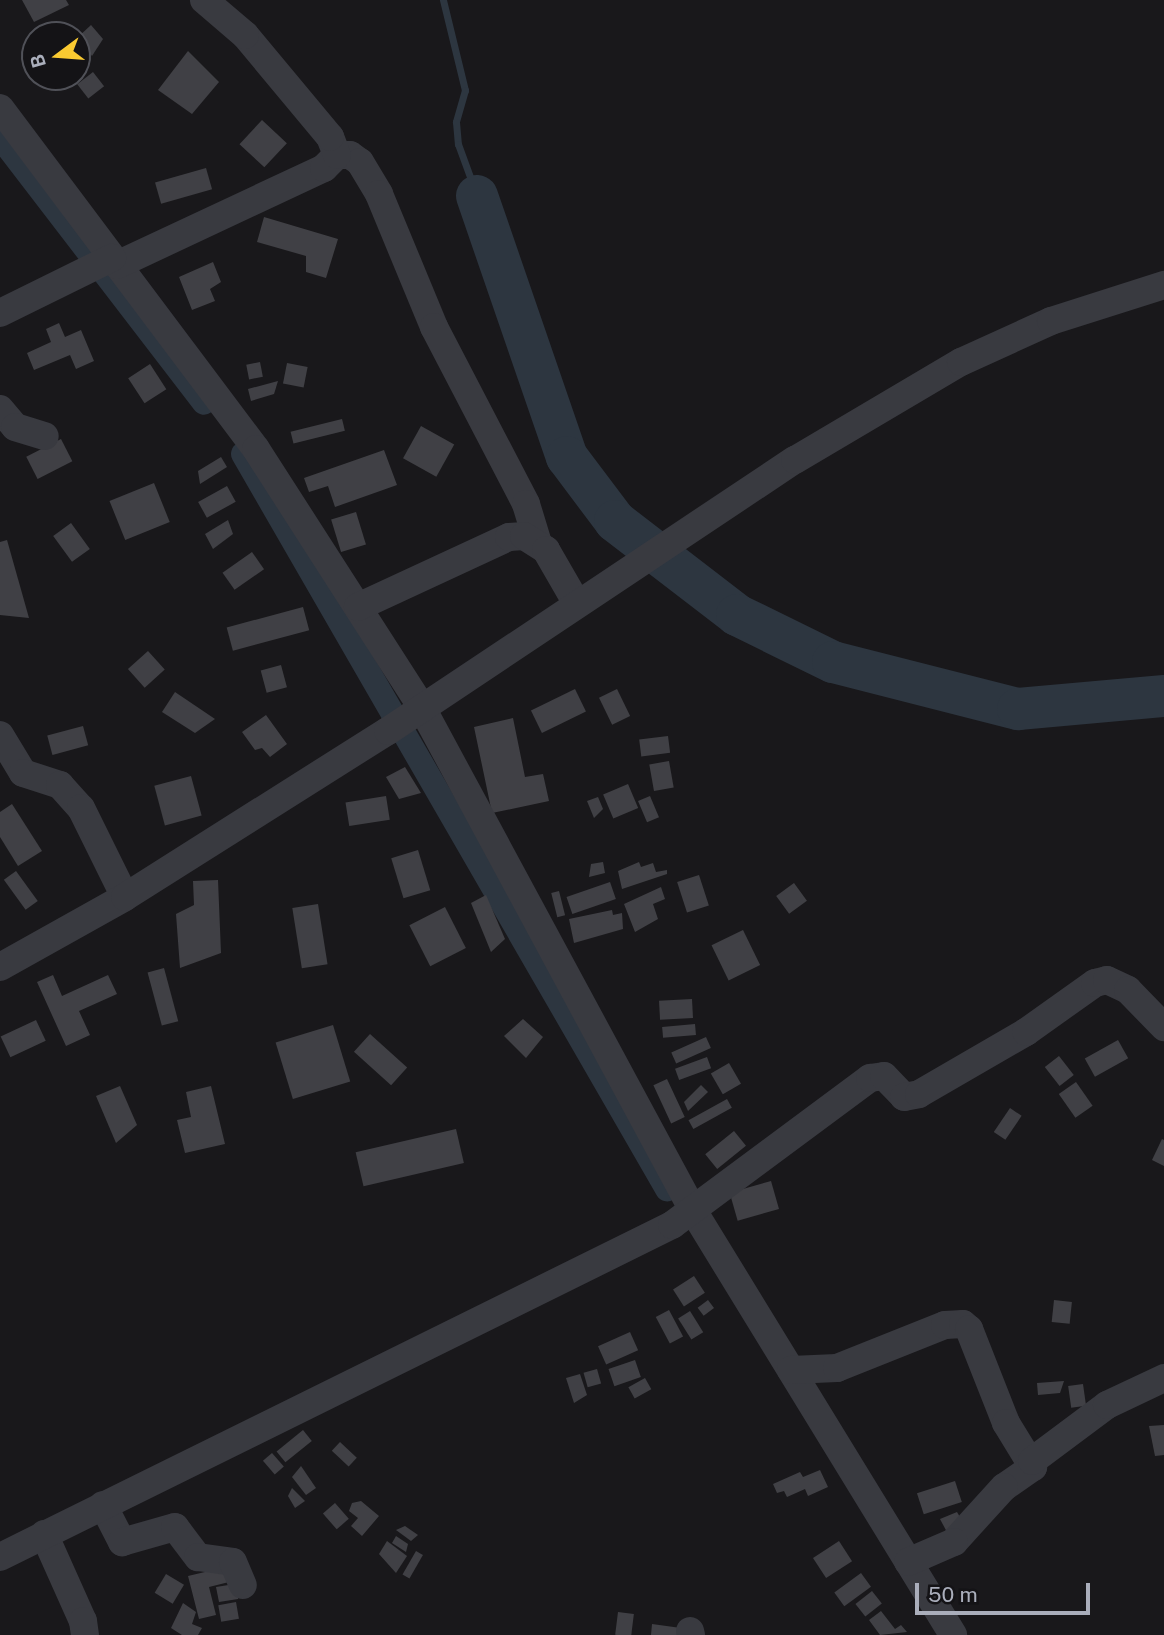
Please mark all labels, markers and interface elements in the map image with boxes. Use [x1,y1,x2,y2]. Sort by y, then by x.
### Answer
north arrow [21,21,91,91]
text: B [25,52,50,71]
scale bar [919,1568,1094,1612]
text: 50 m [928,1582,978,1607]

